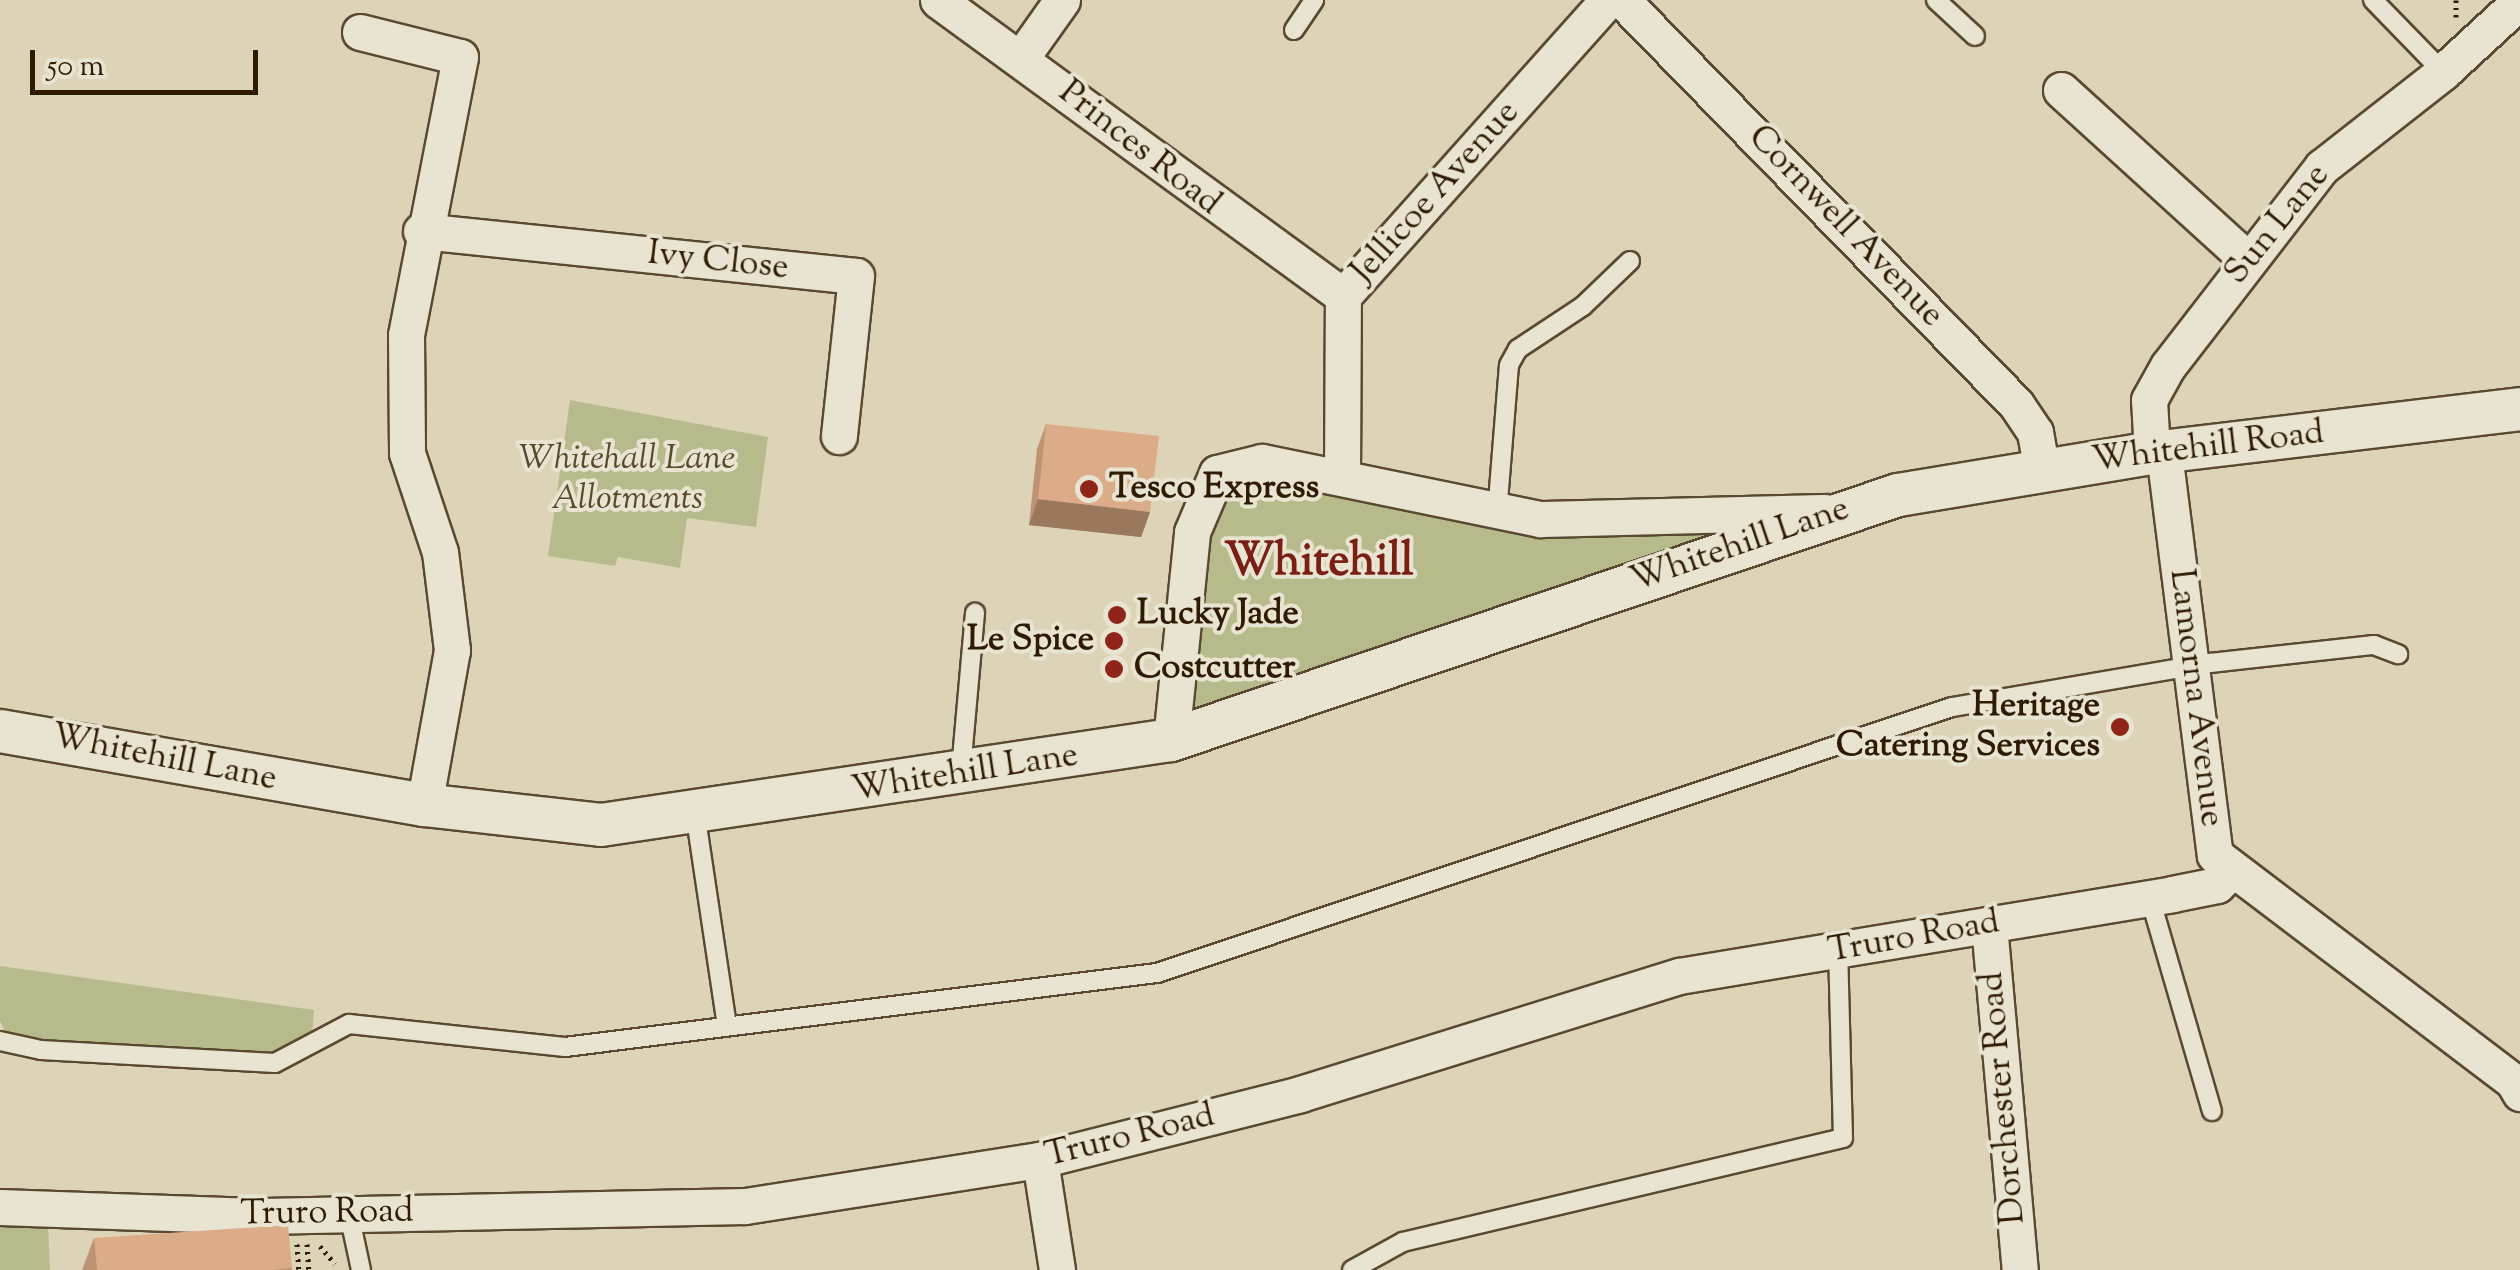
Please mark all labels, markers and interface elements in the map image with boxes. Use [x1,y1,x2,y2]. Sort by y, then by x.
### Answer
scale bar [35,30,262,92]
text: 50 m [47,46,104,89]
street label: Princes Road [1049,73,1229,225]
street label: Jellicoe Avenue [1343,93,1529,293]
street label: Cornwell Avenue [1738,117,1952,337]
street label: Sun Lane [2217,156,2339,294]
street label: Ivy Close [645,234,791,290]
street label: Whitehill Road [2090,413,2326,483]
park label: Whitehall Lane Allotments [519,439,735,521]
place label: Tesco Express [1109,468,1319,510]
marker: Tesco Express [1078,478,1100,500]
street label: Whitehill Lane [1625,489,1855,603]
district label: Whitehill [1224,537,1414,591]
street label: Lamorna Avenue [2158,567,2232,829]
place label: Lucky Jade [1137,594,1299,636]
marker: Lucky Jade [1106,604,1128,626]
place label: Le Spice [967,620,1094,662]
marker: Le Spice [1103,630,1125,652]
place label: Costcutter [1134,648,1295,690]
marker: Costcutter [1103,658,1125,680]
place label: Heritage Catering Services [1836,686,2100,768]
marker: Heritage Catering Services [2109,716,2131,738]
street label: Whitehill Lane [48,717,280,801]
street label: Whitehill Lane [849,735,1081,813]
street label: Truro Road [1825,902,2003,974]
street label: Dorchester Road [1972,970,2036,1226]
street label: Truro Road [1041,1096,1219,1178]
street label: Truro Road [240,1191,414,1237]

